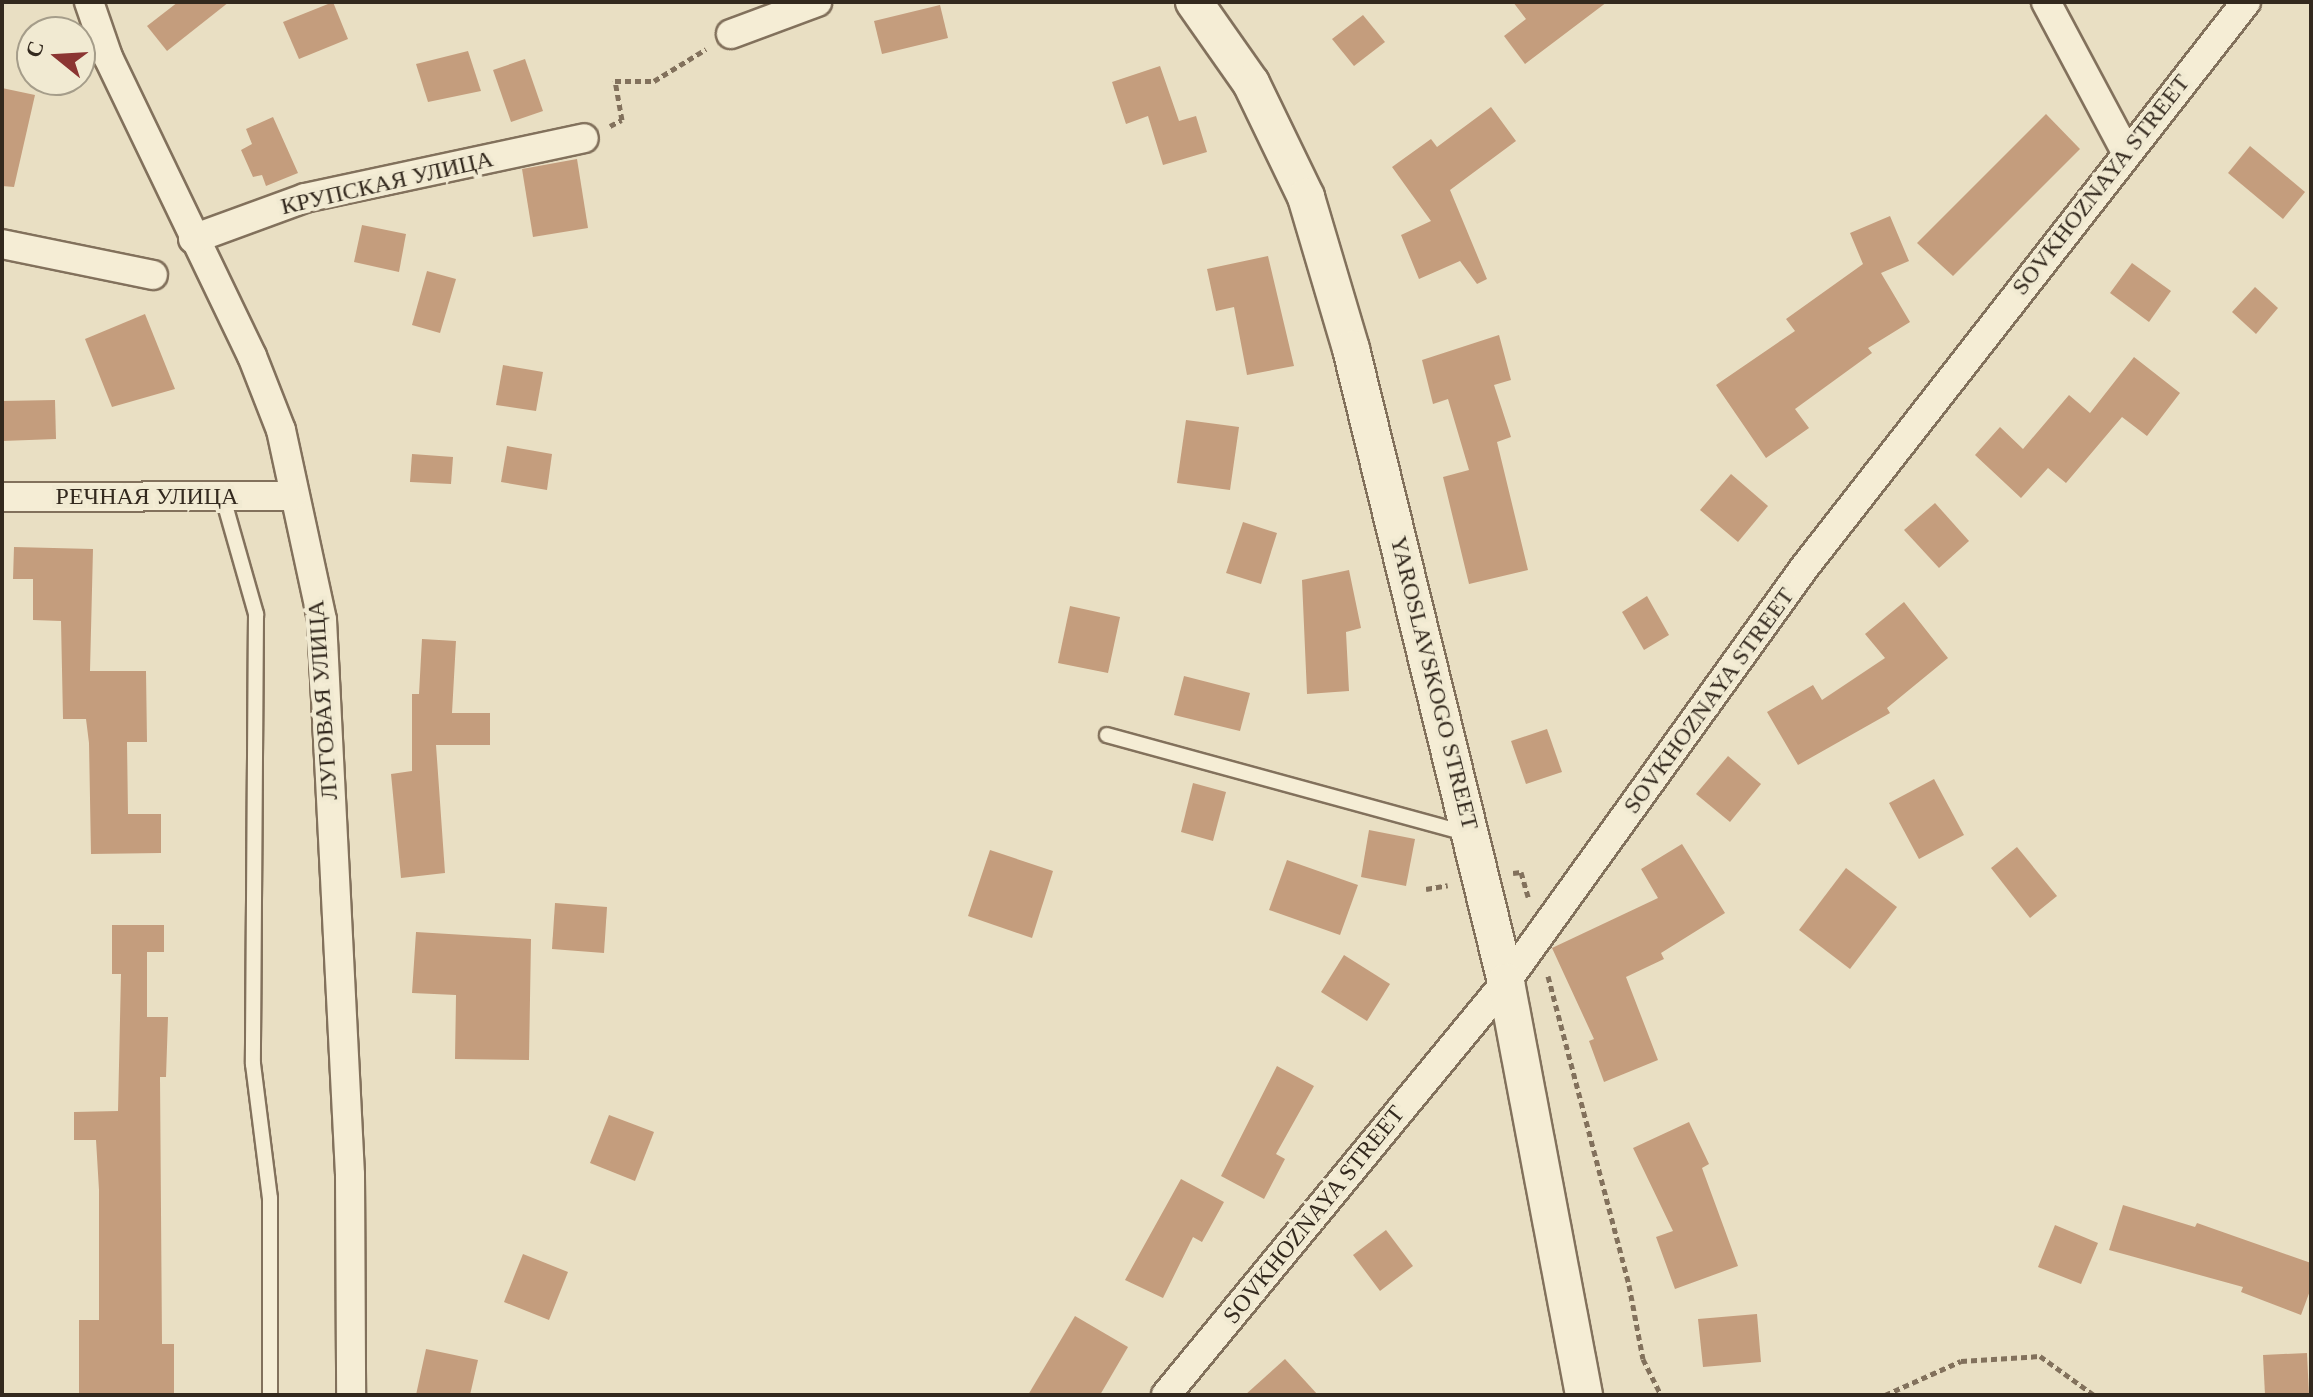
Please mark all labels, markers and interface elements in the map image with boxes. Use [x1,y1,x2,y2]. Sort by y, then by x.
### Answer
north arrow [16,16,96,96]
text: С [20,38,49,60]
street label: SOVKHOZNAYA STREET [2006,69,2196,301]
street label: КРУПСКАЯ УЛИЦА [278,145,496,221]
street label: РЕЧНАЯ УЛИЦА [56,483,238,511]
street label: YAROSLAVSKOGO STREET [1384,533,1484,833]
street label: SOVKHOZNAYA STREET [1617,582,1801,820]
street label: ЛУГОВАЯ УЛИЦА [302,599,344,801]
street label: SOVKHOZNAYA STREET [1217,1100,1411,1330]

